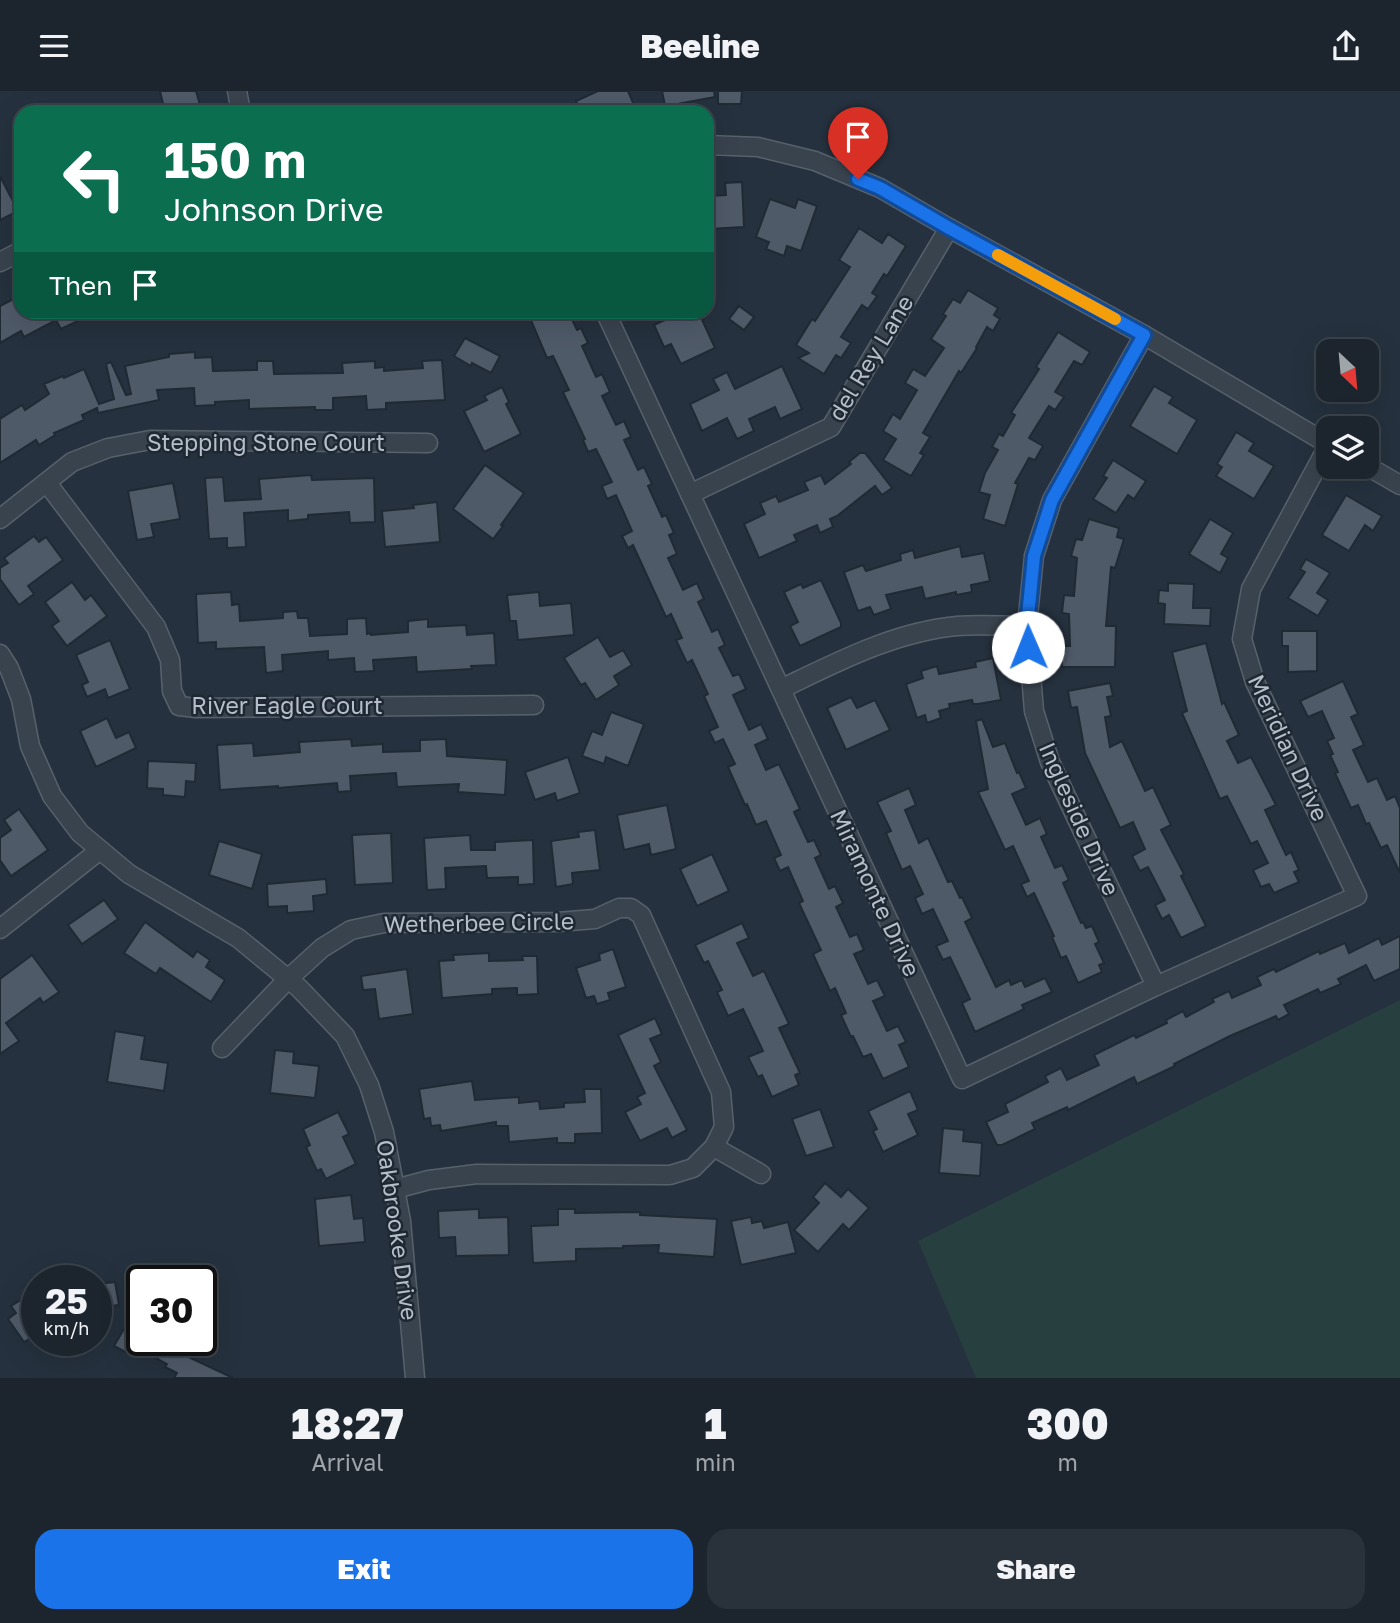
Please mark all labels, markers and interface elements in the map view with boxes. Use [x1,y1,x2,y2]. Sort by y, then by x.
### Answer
icon: menu [35,27,73,65]
text: Beeline [640,27,760,65]
icon: share [1327,27,1365,65]
pin [828,107,888,179]
icon: arrive [839,118,877,156]
text: 150 m [164,130,306,189]
icon: left [49,133,140,224]
text: Johnson Drive [164,190,383,228]
icon: arrive [126,266,164,304]
text: Then [49,270,112,301]
street label: del Rey Lane [822,290,919,425]
north arrow [1316,339,1379,403]
map controls [1316,339,1379,479]
button: layers [1316,416,1379,479]
street label: Stepping Stone Court [147,428,385,456]
position arrow [991,610,1065,684]
street label: Meridian Drive [1243,670,1335,825]
street label: River Eagle Court [191,691,383,719]
street label: Ingleside Drive [1034,738,1126,899]
street label: Miramonte Drive [825,805,927,981]
street label: Wetherbee Circle [384,906,574,938]
street label: Oakbrooke Drive [371,1138,425,1322]
speed limit sign: 30 [126,1265,217,1356]
text: 25 [45,1280,88,1322]
text: km/h [44,1317,89,1339]
text: 18:27 [291,1398,404,1448]
text: 1 [704,1398,726,1448]
text: 300 [1027,1398,1109,1448]
text: Arrival [311,1448,384,1476]
text: min [695,1448,736,1476]
text: m [1058,1448,1078,1476]
button: Exit [35,1529,693,1609]
button: Share [707,1529,1365,1609]

